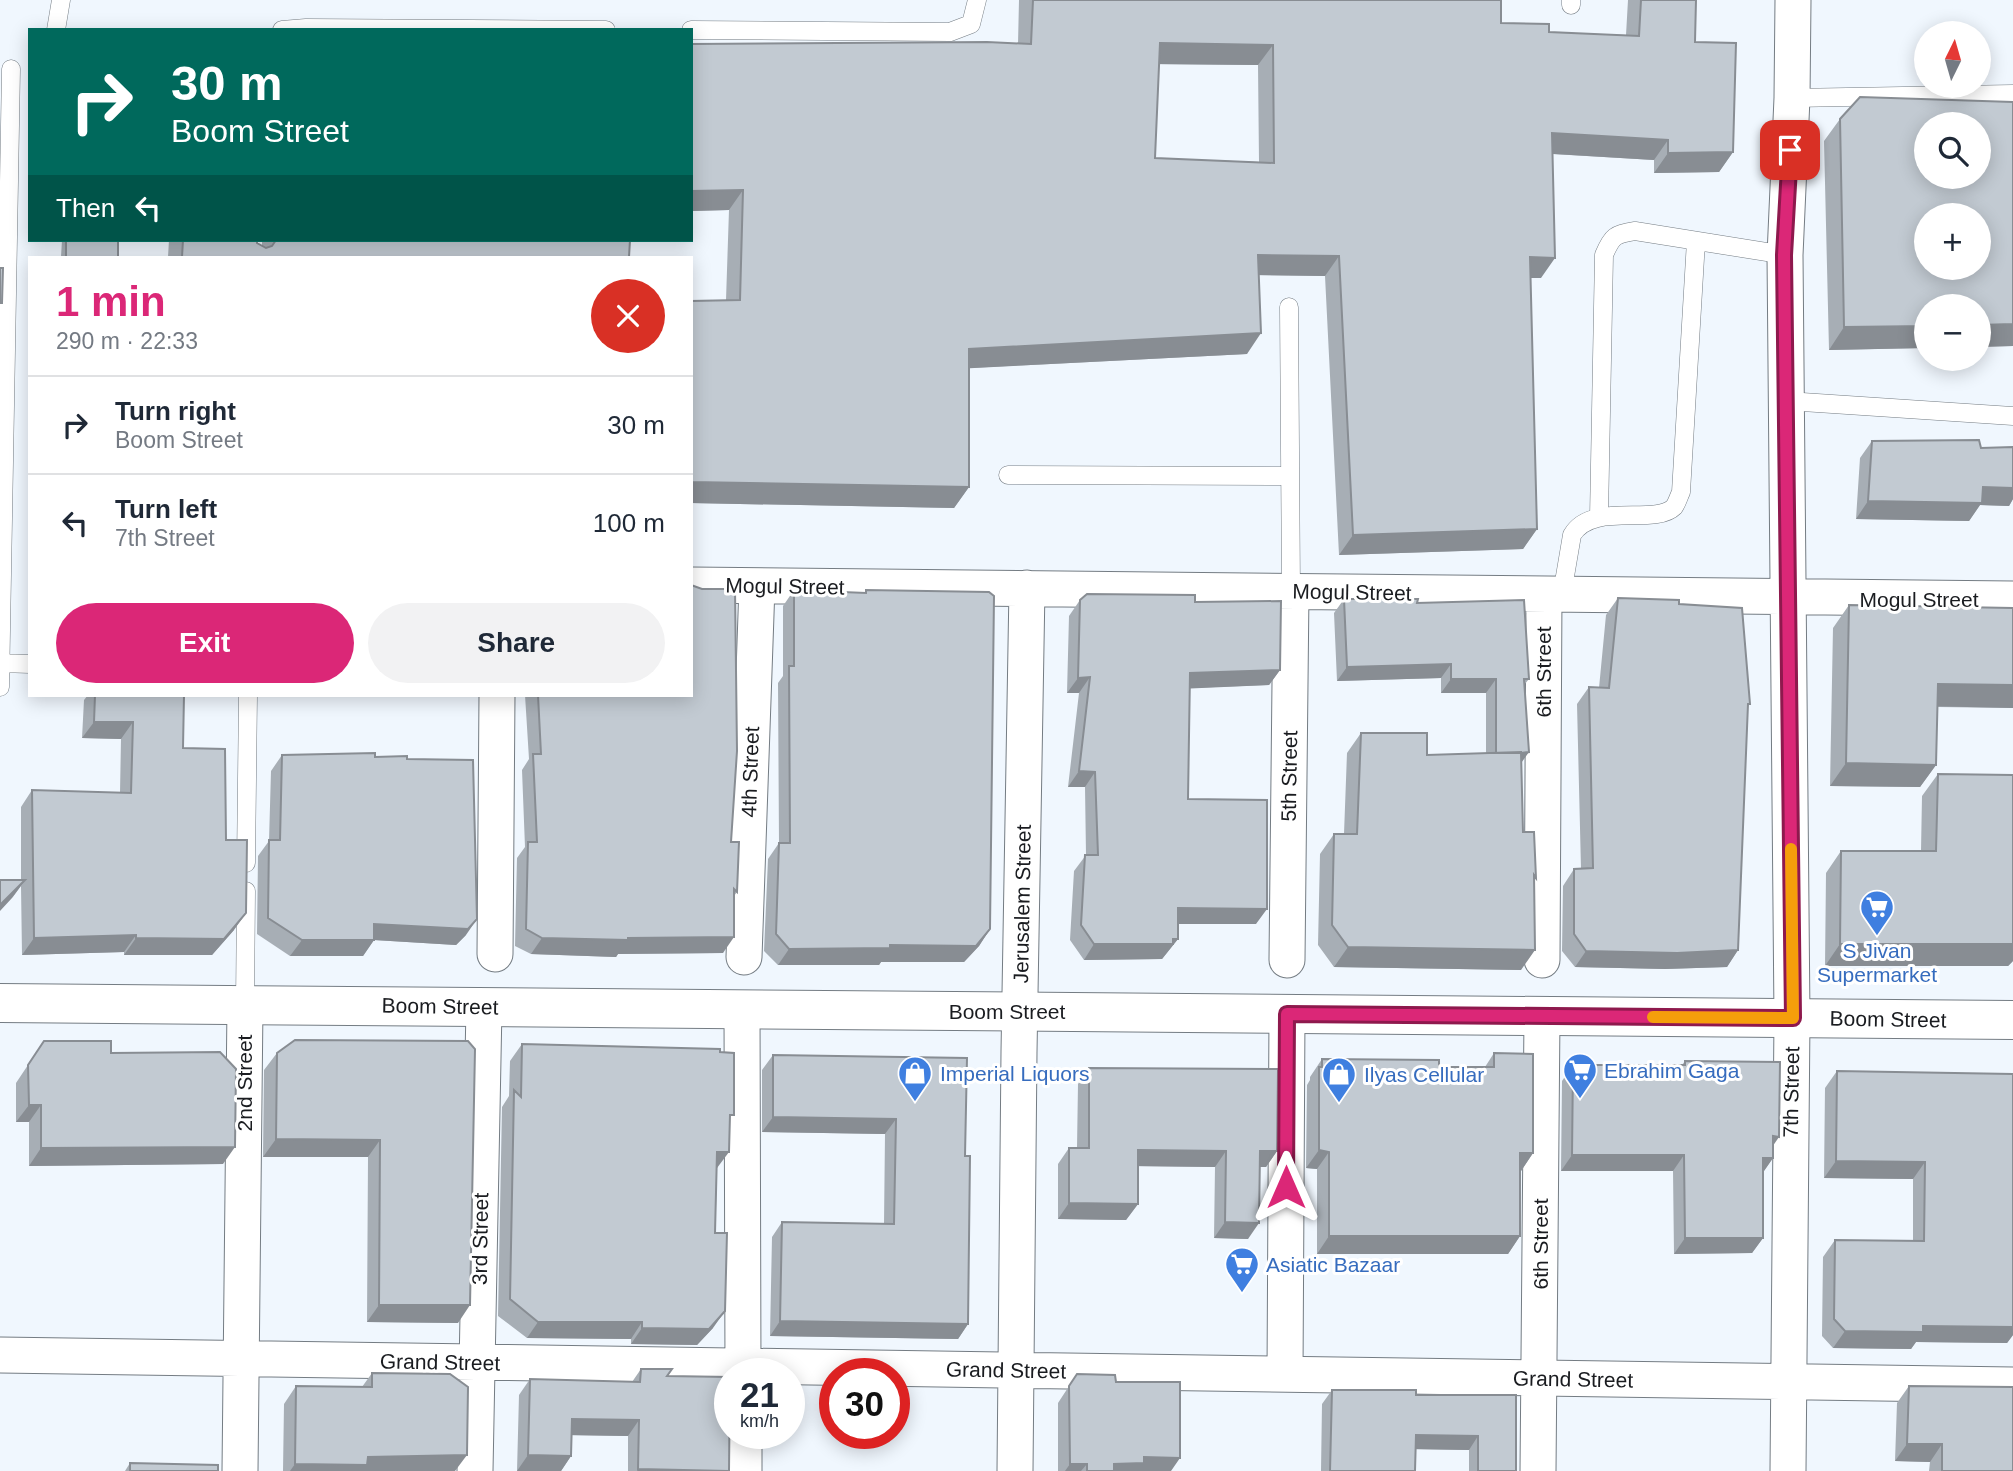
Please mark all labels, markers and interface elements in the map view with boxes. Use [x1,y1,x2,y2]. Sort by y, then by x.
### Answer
north arrow [1914,21,1992,98]
map controls [1914,21,1991,371]
icon: right [56,56,147,147]
text: 30 m [171,56,283,110]
button: search [1914,112,1991,189]
text: Boom Street [171,113,349,149]
pin [1760,120,1820,180]
icon: arrive [1771,131,1809,169]
icon: left [129,189,167,227]
text: Then [56,193,115,223]
button: + [1914,203,1991,280]
text: 1 min [56,278,166,325]
button: close [591,279,665,353]
button: − [1914,294,1991,371]
text: 290 m · 22:33 [56,328,198,354]
text: Turn right [115,396,236,426]
icon: right [56,406,94,444]
text: 30 m [607,410,665,440]
text: Boom Street [115,427,243,453]
text: Turn left [115,494,217,524]
icon: left [56,504,94,542]
text: 100 m [593,508,665,538]
text: 7th Street [115,525,215,551]
street label: Mogul Street [725,573,845,599]
street label: Mogul Street [1292,579,1412,605]
street label: Mogul Street [1859,588,1979,611]
button: Exit [56,603,354,683]
button: Share [368,603,665,683]
street label: 6th Street [1532,626,1555,718]
street label: 4th Street [737,726,763,818]
street label: 5th Street [1277,730,1301,822]
street label: Jerusalem Street [1009,824,1035,984]
supermarket icon: S Jivan Supermarket [1858,888,1896,937]
place label: S Jivan Supermarket [1817,939,1937,986]
street label: Boom Street [381,993,499,1019]
street label: Boom Street [949,1000,1066,1023]
street label: Boom Street [1829,1006,1947,1032]
street label: 2nd Street [233,1034,256,1131]
street label: 7th Street [1779,1046,1803,1138]
supermarket icon: Ebrahim Gaga [1561,1051,1599,1100]
shop icon: Imperial Liquors [896,1054,934,1103]
shop icon: Ilyas Cellular [1320,1055,1358,1104]
place label: Ebrahim Gaga [1604,1059,1740,1082]
place label: Imperial Liquors [940,1062,1089,1085]
place label: Ilyas Cellular [1364,1063,1484,1086]
position arrow [1249,1150,1323,1224]
street label: 3rd Street [468,1193,492,1285]
street label: 6th Street [1529,1198,1552,1290]
supermarket icon: Asiatic Bazaar [1223,1245,1261,1294]
place label: Asiatic Bazaar [1266,1253,1400,1276]
street label: Grand Street [380,1349,500,1375]
street label: Grand Street [946,1357,1066,1383]
speed limit sign: 30 [819,1358,910,1449]
street label: Grand Street [1513,1366,1633,1392]
text: 21 [740,1375,779,1414]
text: km/h [740,1411,779,1431]

